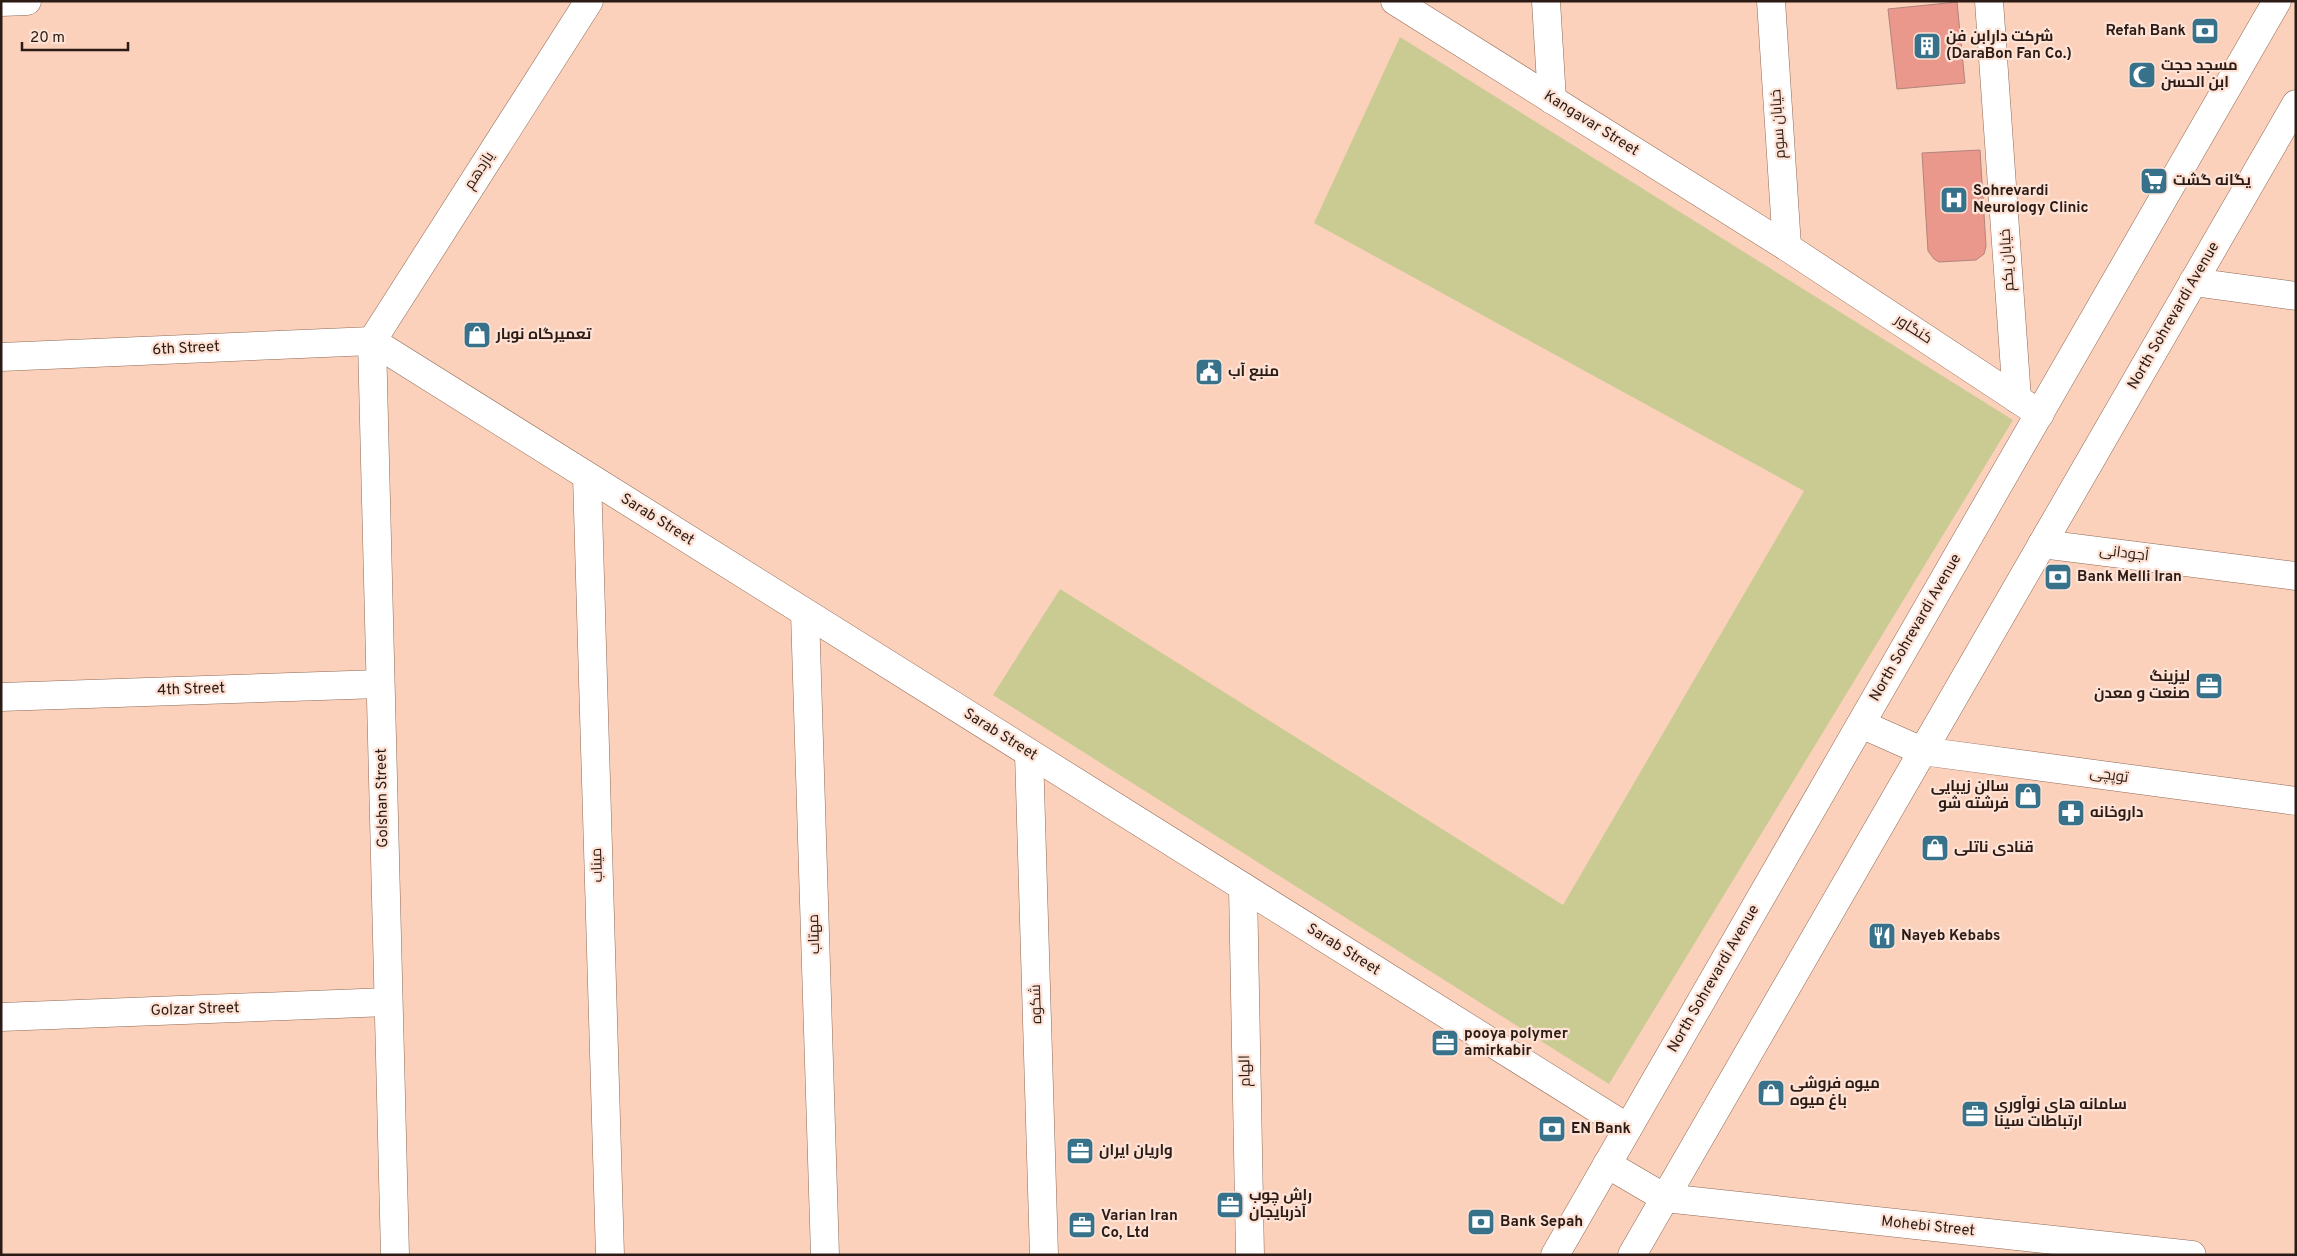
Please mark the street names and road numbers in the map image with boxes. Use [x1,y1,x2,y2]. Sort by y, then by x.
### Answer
street label: Kangavar Street [1540,87,1642,161]
street label: خیابان سوم [1767,89,1791,159]
street label: یازدهم [461,148,499,194]
street label: خیابان یکم [1996,228,2020,292]
street label: North Sohrevardi Avenue [2124,239,2224,393]
street label: کنگاور [1890,310,1935,349]
street label: 6th Street [152,338,220,360]
street label: Sarab Street [616,490,698,550]
street label: آجودانی [2098,542,2150,566]
street label: North Sohrevardi Avenue [1866,551,1966,705]
street label: 4th Street [157,679,225,701]
street label: Sarab Street [959,705,1041,765]
street label: Golshan Street [373,748,393,848]
street label: توپچی [2088,764,2130,788]
street label: میناب [588,847,608,883]
street label: North Sohrevardi Avenue [1664,902,1764,1056]
street label: مهتاب [805,914,825,954]
street label: Sarab Street [1302,920,1384,980]
street label: شکوه [1027,984,1047,1024]
street label: Golzar Street [150,999,240,1021]
street label: الهام [1236,1055,1256,1087]
street label: Mohebi Street [1880,1213,1976,1241]

